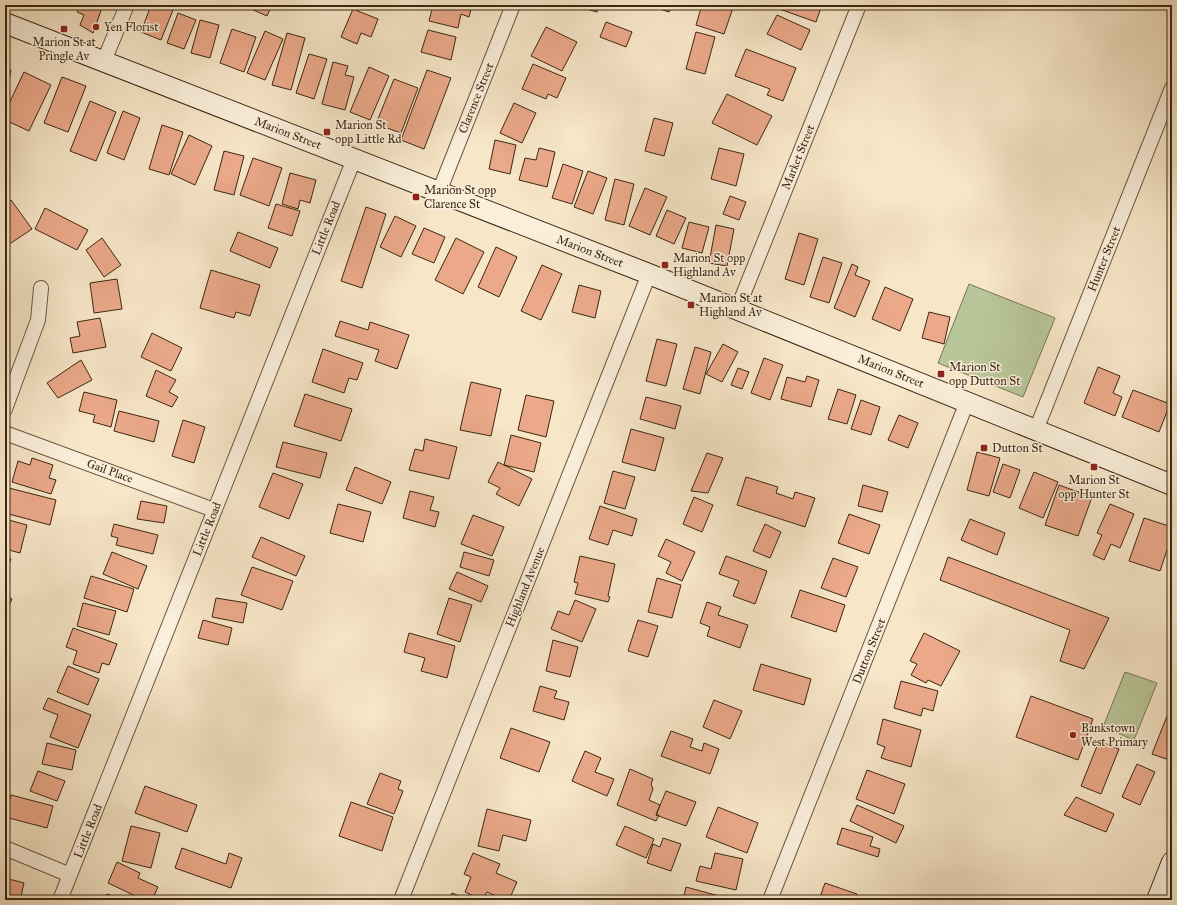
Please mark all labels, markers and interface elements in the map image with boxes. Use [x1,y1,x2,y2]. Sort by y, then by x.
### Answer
place label: Yen Florist [104,20,159,34]
marker: Yen Florist [91,22,101,32]
marker: Marion St at Pringle Av [59,24,69,34]
place label: Marion St at Pringle Av [32,35,96,64]
street label: Clarence Street [455,60,497,135]
street label: Marion Street [253,114,324,152]
place label: Marion St opp Little Rd [335,118,402,146]
street label: Market Street [779,122,818,192]
marker: Marion St opp Little Rd [322,127,332,137]
place label: Marion St opp Clarence St [424,183,496,211]
marker: Marion St opp Clarence St [411,192,421,202]
street label: Little Road [309,199,343,257]
street label: Hunter Street [1085,224,1124,294]
street label: Marion Street [555,232,626,270]
place label: Marion St opp Highland Av [673,251,745,280]
marker: Marion St opp Highland Av [660,260,670,270]
place label: Marion St at Highland Av [699,291,763,320]
marker: Marion St at Highland Av [686,300,696,310]
street label: Marion Street [856,351,927,391]
place label: Marion St opp Dutton St [949,360,1021,388]
marker: Marion St opp Dutton St [936,369,946,379]
place label: Dutton St [992,441,1043,455]
marker: Dutton St [979,443,989,453]
street label: Gail Place [85,456,135,486]
marker: Marion St opp Hunter St [1089,462,1099,472]
place label: Marion St opp Hunter St [1058,473,1130,501]
street label: Little Road [190,500,224,558]
street label: Highland Avenue [503,545,548,630]
street label: Dutton Street [850,616,889,686]
place label: Bankstown West Primary [1081,721,1148,749]
marker: Bankstown West Primary [1068,730,1078,740]
street label: Little Road [71,802,105,860]

